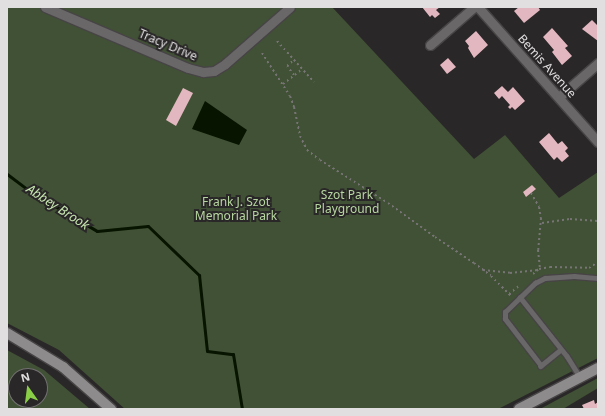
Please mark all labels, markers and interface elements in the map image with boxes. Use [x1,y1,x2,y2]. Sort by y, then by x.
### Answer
street label: Tracy Drive [137,26,199,64]
street label: Bemis Avenue [515,31,579,101]
water label: Abbey Brook [24,181,92,233]
park label: Szot Park Playground [315,188,379,216]
park label: Frank J. Szot Memorial Park [195,195,277,223]
north arrow [8,368,48,408]
text: N [19,368,31,385]

